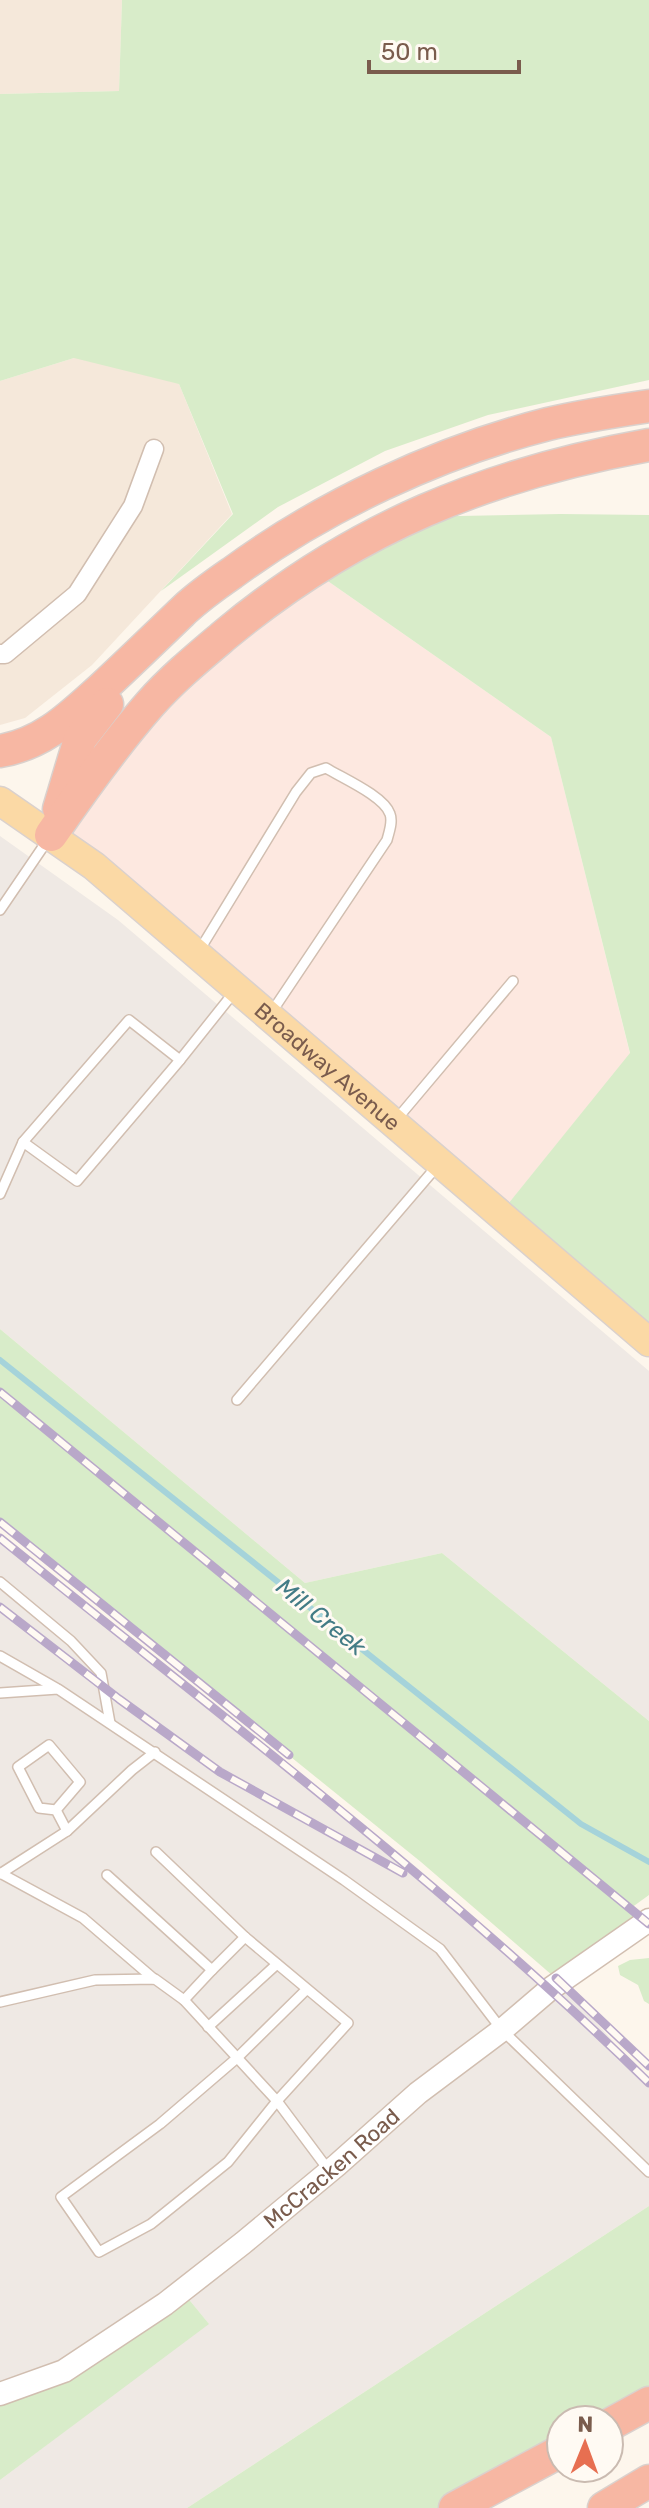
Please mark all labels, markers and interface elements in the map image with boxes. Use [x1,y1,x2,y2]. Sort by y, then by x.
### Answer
scale bar [369,24,519,74]
text: 50 m [381,38,438,66]
street label: Broadway Avenue [249,997,406,1137]
water label: Mill Creek [271,1573,372,1662]
street label: McCracken Road [258,2103,405,2234]
north arrow [545,2404,625,2484]
text: N [577,2411,593,2438]

